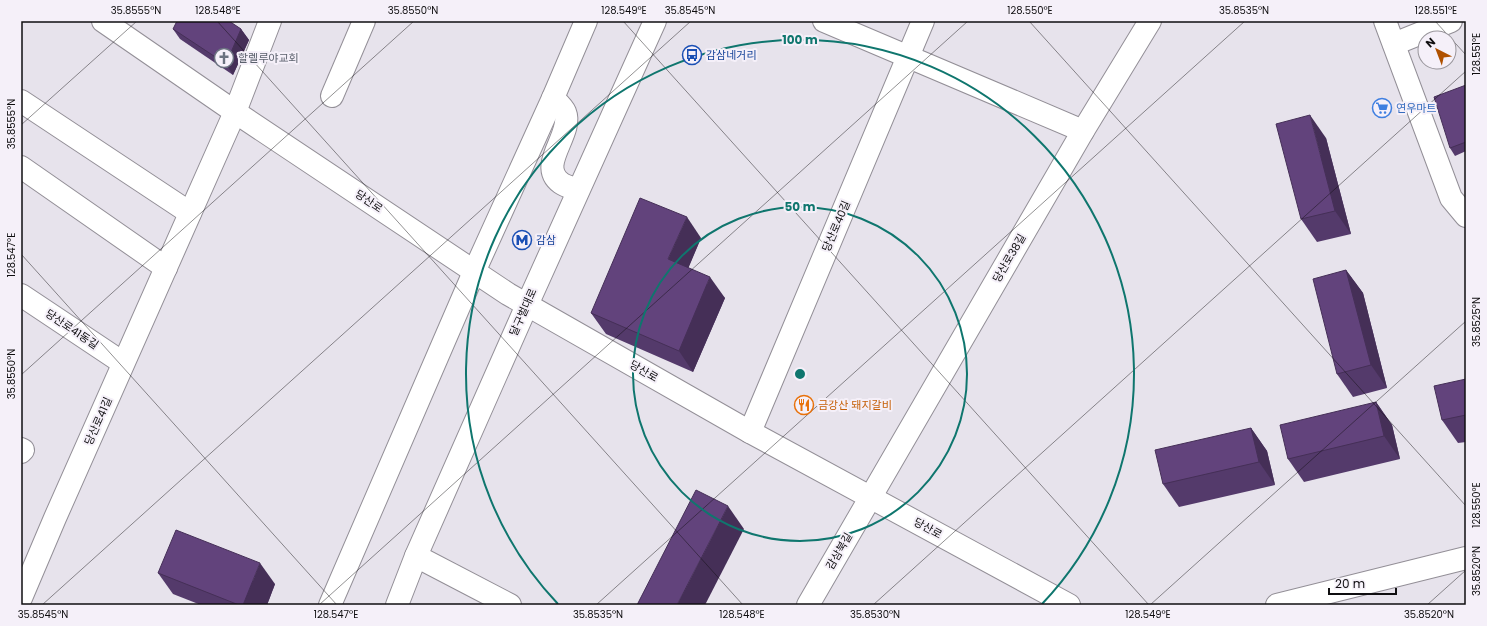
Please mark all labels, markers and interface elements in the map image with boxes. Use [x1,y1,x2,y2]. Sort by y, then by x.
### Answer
text: 35.8555°N [111,3,161,18]
text: 128.548°E [195,3,241,18]
text: 35.8550°N [388,3,438,18]
text: 128.549°E [601,3,647,18]
text: 35.8545°N [665,3,715,18]
text: 128.550°E [1007,3,1053,18]
text: 35.8535°N [1219,3,1269,18]
text: 128.551°E [1415,3,1457,18]
north arrow [1417,30,1457,70]
text: 100 m [782,31,818,48]
text: 128.551°E [1469,33,1484,75]
text: N [1422,34,1439,51]
bus stop icon: 감삼네거리 [681,44,703,66]
church icon: 할렐루야교회 [213,47,235,69]
place label: 감삼네거리 [706,47,757,63]
place label: 할렐루야교회 [238,50,299,66]
supermarket icon: 연우마트 [1371,97,1393,119]
text: 35.8555°N [4,99,19,149]
place label: 연우마트 [1396,100,1436,116]
street label: 당산로 [352,186,386,216]
text: 50 m [785,198,816,215]
street label: 당산로40길 [818,198,854,254]
metro station icon: 감삼 [511,229,533,251]
street label: 당산로38길 [989,231,1029,285]
place label: 감삼 [536,232,556,248]
text: 128.547°E [4,233,19,277]
street label: 달구벌대로 [505,286,541,338]
text: 35.8525°N [1469,297,1484,347]
street label: 당산로41동길 [42,305,102,353]
text: 35.8550°N [4,349,19,399]
street label: 당산로 [627,356,661,386]
centre of rings [793,367,807,381]
street label: 당산로41길 [80,394,116,448]
restaurant icon: 금강산 돼지갈비 [793,394,815,416]
place label: 금강산 돼지갈비 [818,397,892,413]
text: 128.550°E [1469,482,1484,528]
street label: 당산로 [911,514,945,542]
street label: 감삼북길 [822,529,856,573]
text: 35.8520°N [1469,546,1484,596]
scale bar [1329,570,1396,596]
text: 20 m [1335,575,1365,592]
text: 35.8545°N [18,607,68,622]
text: 128.547°E [314,607,358,622]
text: 35.8535°N [573,607,623,622]
text: 128.548°E [719,607,765,622]
text: 35.8530°N [850,607,900,622]
text: 128.549°E [1125,607,1171,622]
text: 35.8520°N [1404,607,1454,622]

